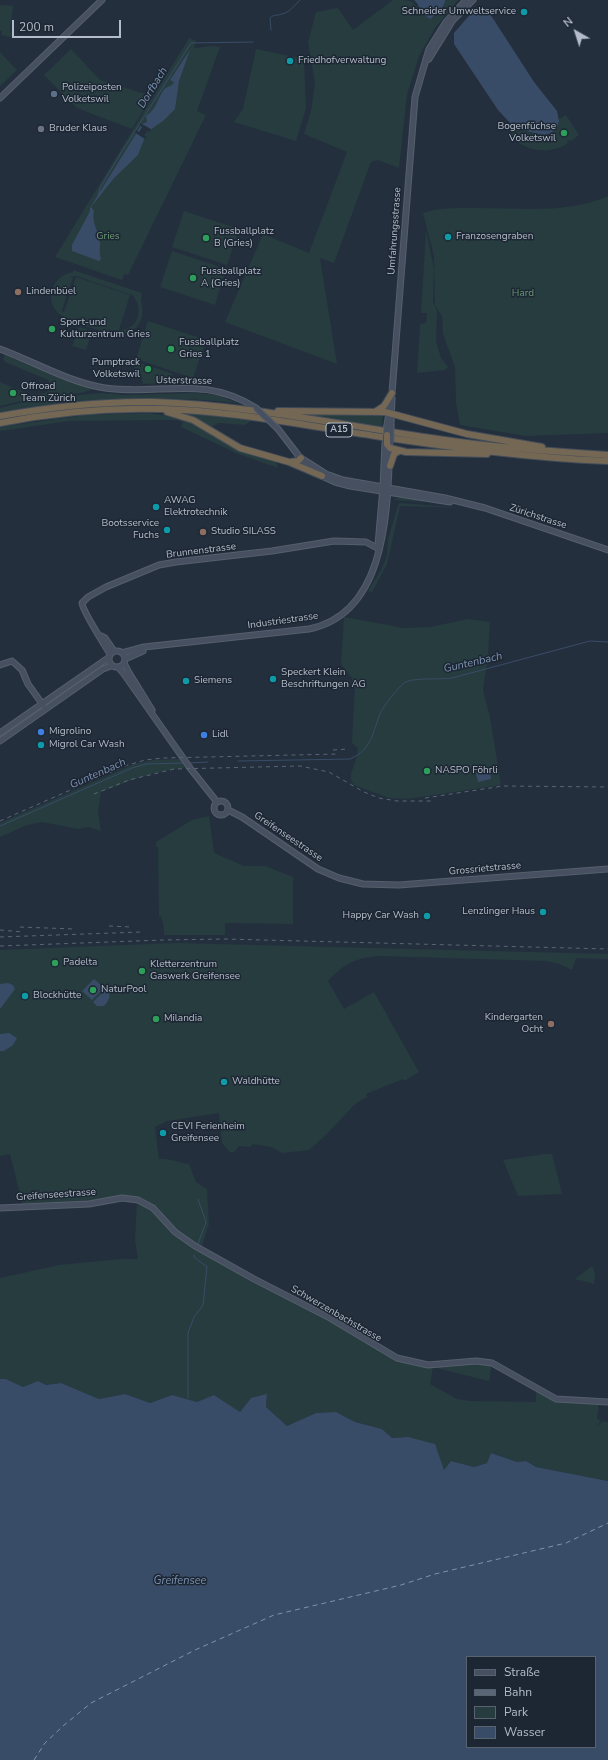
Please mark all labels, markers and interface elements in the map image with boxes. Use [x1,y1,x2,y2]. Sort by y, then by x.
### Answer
place label: Schneider Umweltservice [402,6,516,18]
marker: Schneider Umweltservice [519,7,529,17]
scale bar [14,12,123,38]
north arrow [556,12,596,52]
text: N [560,14,576,31]
text: 200 m [19,19,54,35]
place label: Friedhofverwaltung [298,55,386,67]
marker: Friedhofverwaltung [285,56,295,66]
water label: Dorfbach [135,65,171,111]
place label: Polizeiposten Volketswil [62,82,122,106]
marker: Polizeiposten Volketswil [49,89,59,99]
place label: Bogenfüchse Volketswil [497,121,556,144]
place label: Bruder Klaus [49,123,107,135]
marker: Bruder Klaus [36,124,46,134]
marker: Bogenfüchse Volketswil [559,128,569,138]
street label: Umfahrungsstrasse [386,187,404,275]
place label: Fussballplatz B (Gries) [214,226,274,250]
park label: Gries [96,231,120,243]
place label: Franzosengraben [456,231,533,243]
marker: Franzosengraben [443,232,453,242]
marker: Fussballplatz B (Gries) [201,233,211,243]
place label: Fussballplatz A (Gries) [201,266,261,290]
marker: Fussballplatz A (Gries) [188,273,198,283]
place label: Lindenbüel [26,286,76,298]
marker: Lindenbüel [13,287,23,297]
park label: Hard [512,288,534,300]
place label: Sport-und Kulturzentrum Gries [60,317,150,340]
marker: Sport-und Kulturzentrum Gries [47,324,57,334]
place label: Fussballplatz Gries 1 [179,337,239,360]
marker: Fussballplatz Gries 1 [166,344,176,354]
place label: Pumptrack Volketswil [92,357,140,380]
marker: Pumptrack Volketswil [143,364,153,374]
street label: Usterstrasse [156,375,212,387]
place label: Offroad Team Zürich [21,381,76,404]
marker: Offroad Team Zürich [8,388,18,398]
road number: A15 [326,423,352,437]
place label: AWAG Elektrotechnik [164,495,228,518]
marker: AWAG Elektrotechnik [151,502,161,512]
street label: Zürichstrasse [508,502,568,532]
place label: Bootsservice Fuchs [102,518,159,542]
marker: Bootsservice Fuchs [162,525,172,535]
place label: Studio SILASS [211,526,276,538]
marker: Studio SILASS [198,527,208,537]
street label: Brunnenstrasse [165,541,237,561]
street label: Industriestrasse [247,610,319,632]
water label: Guntenbach [442,650,504,676]
place label: Speckert Klein Beschriftungen AG [281,667,366,690]
marker: Speckert Klein Beschriftungen AG [268,674,278,684]
place label: Siemens [194,675,232,687]
marker: Siemens [181,676,191,686]
place label: Migrolino [49,726,91,738]
marker: Migrolino [36,727,46,737]
place label: Lidl [212,729,229,741]
marker: Lidl [199,730,209,740]
place label: Migrol Car Wash [49,739,125,751]
marker: Migrol Car Wash [36,740,46,750]
water label: Guntenbach [68,756,128,792]
place label: NASPO Föhrli [435,765,498,777]
marker: NASPO Föhrli [422,766,432,776]
street label: Greifenseestrasse [251,810,325,864]
street label: Grossrietstrasse [448,860,522,878]
place label: Lenzlinger Haus [462,906,535,918]
marker: Lenzlinger Haus [538,907,548,917]
place label: Happy Car Wash [343,910,419,922]
marker: Happy Car Wash [422,911,432,921]
place label: Padelta [63,957,97,969]
marker: Padelta [50,958,60,968]
place label: Kletterzentrum Gaswerk Greifensee [150,959,240,982]
marker: Kletterzentrum Gaswerk Greifensee [137,966,147,976]
place label: NaturPool [101,984,147,996]
marker: NaturPool [88,985,98,995]
place label: Blockhütte [33,990,81,1002]
marker: Blockhütte [20,991,30,1001]
place label: Kindergarten Ocht [485,1012,543,1036]
place label: Milandia [164,1013,202,1025]
marker: Milandia [151,1014,161,1024]
marker: Kindergarten Ocht [546,1019,556,1029]
place label: Waldhütte [232,1076,280,1088]
marker: Waldhütte [219,1077,229,1087]
place label: CEVI Ferienheim Greifensee [171,1121,245,1144]
marker: CEVI Ferienheim Greifensee [158,1128,168,1138]
street label: Greifenseestrasse [16,1186,96,1204]
street label: Schwerzenbachstrasse [289,1283,383,1345]
water label: Greifensee [154,1574,206,1588]
legend [466,1656,596,1748]
text: Straße [504,1664,540,1680]
text: Bahn [504,1684,532,1700]
text: Park [504,1704,528,1720]
text: Wasser [504,1724,545,1740]

